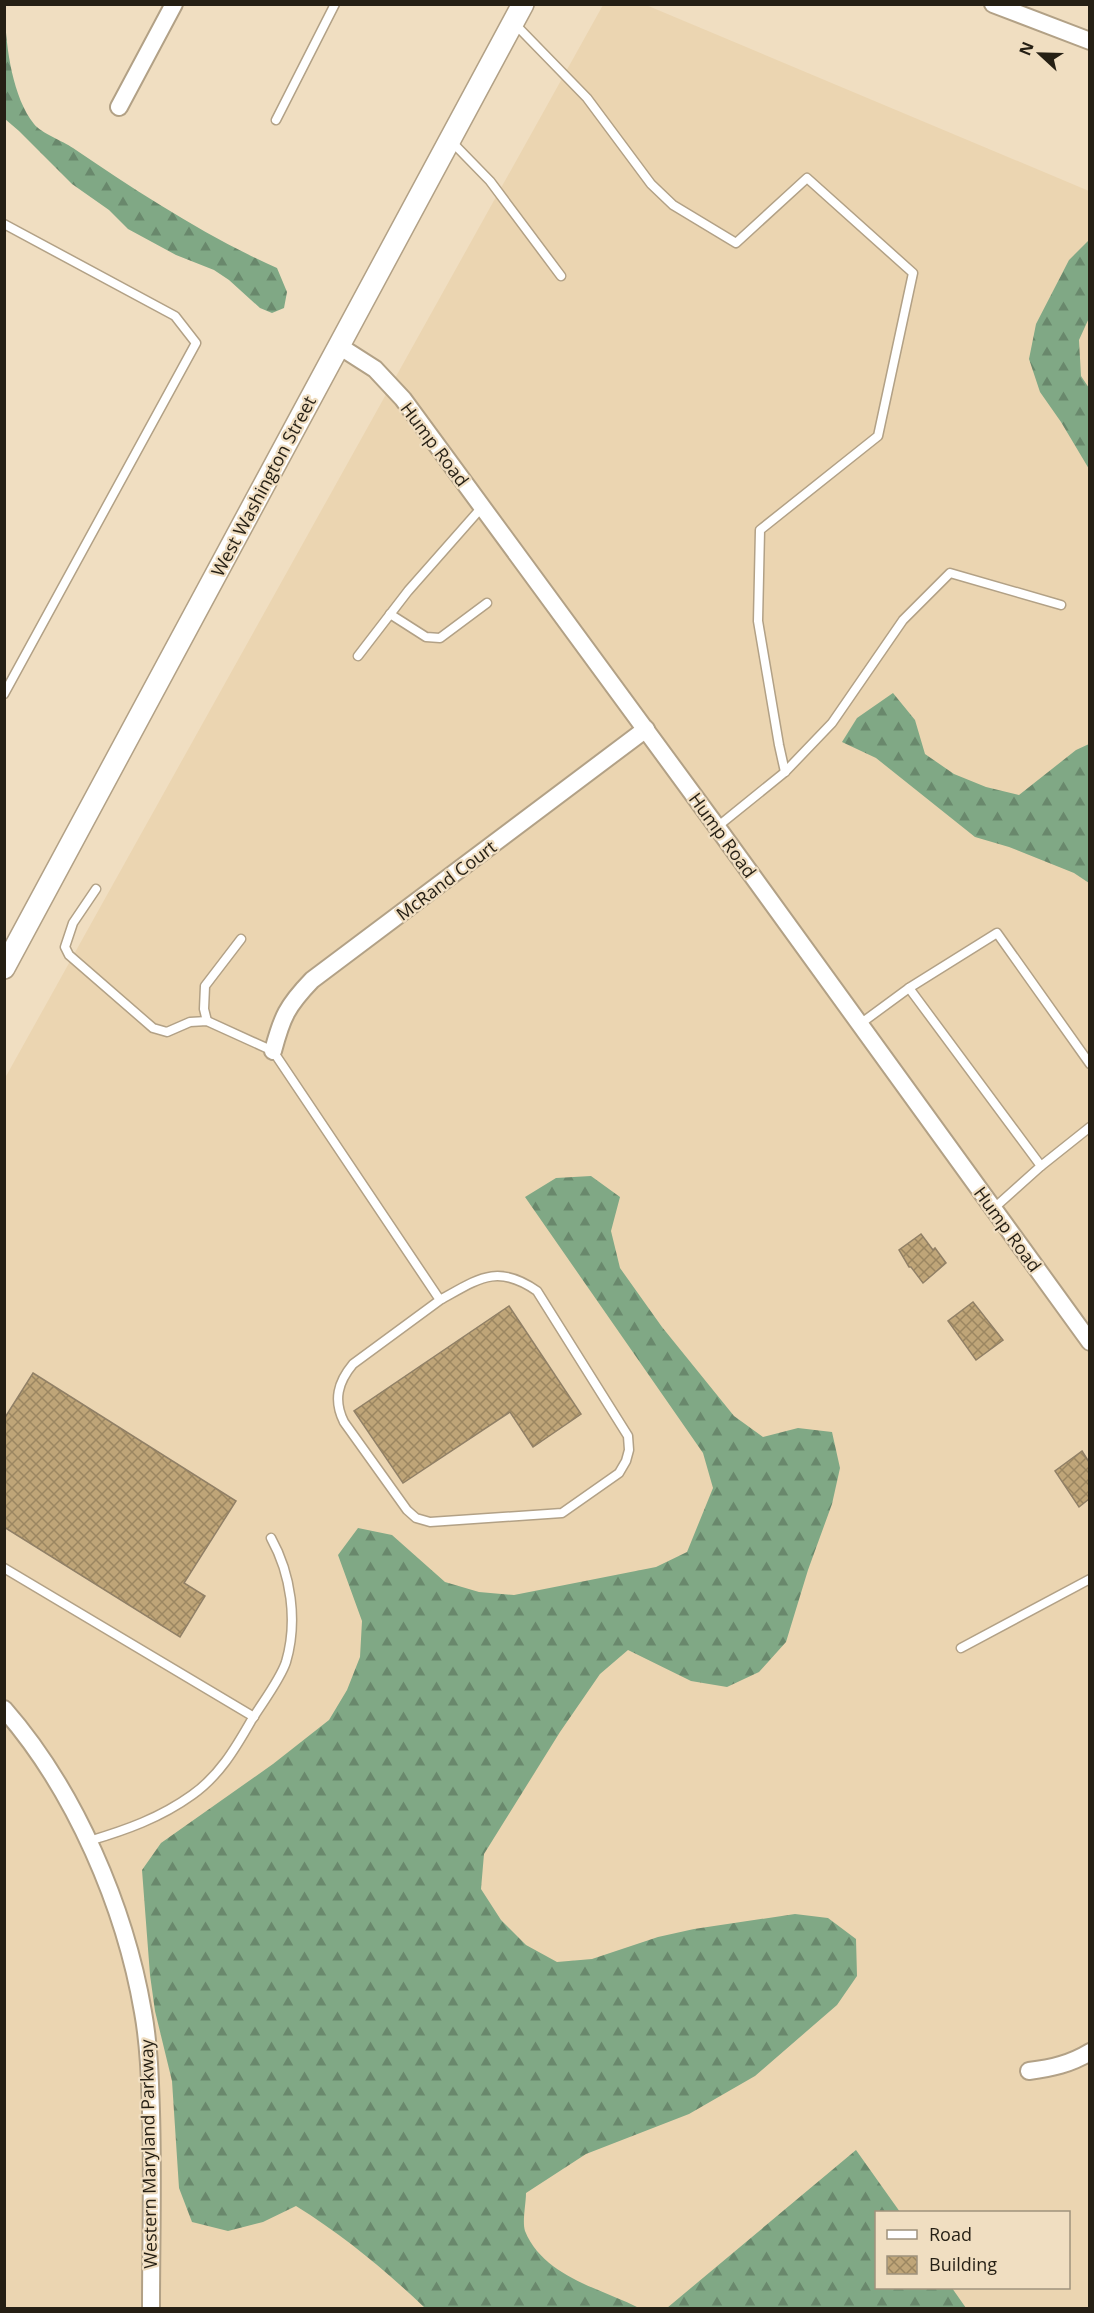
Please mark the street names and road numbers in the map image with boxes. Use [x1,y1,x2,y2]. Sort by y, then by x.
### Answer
street label: West Washington Street [205,392,321,580]
street label: Hump Road [395,397,475,491]
street label: Hump Road [684,788,762,882]
street label: McRand Court [391,834,501,926]
street label: Hump Road [969,1182,1047,1276]
street label: Western Maryland Parkway [134,2038,162,2269]

